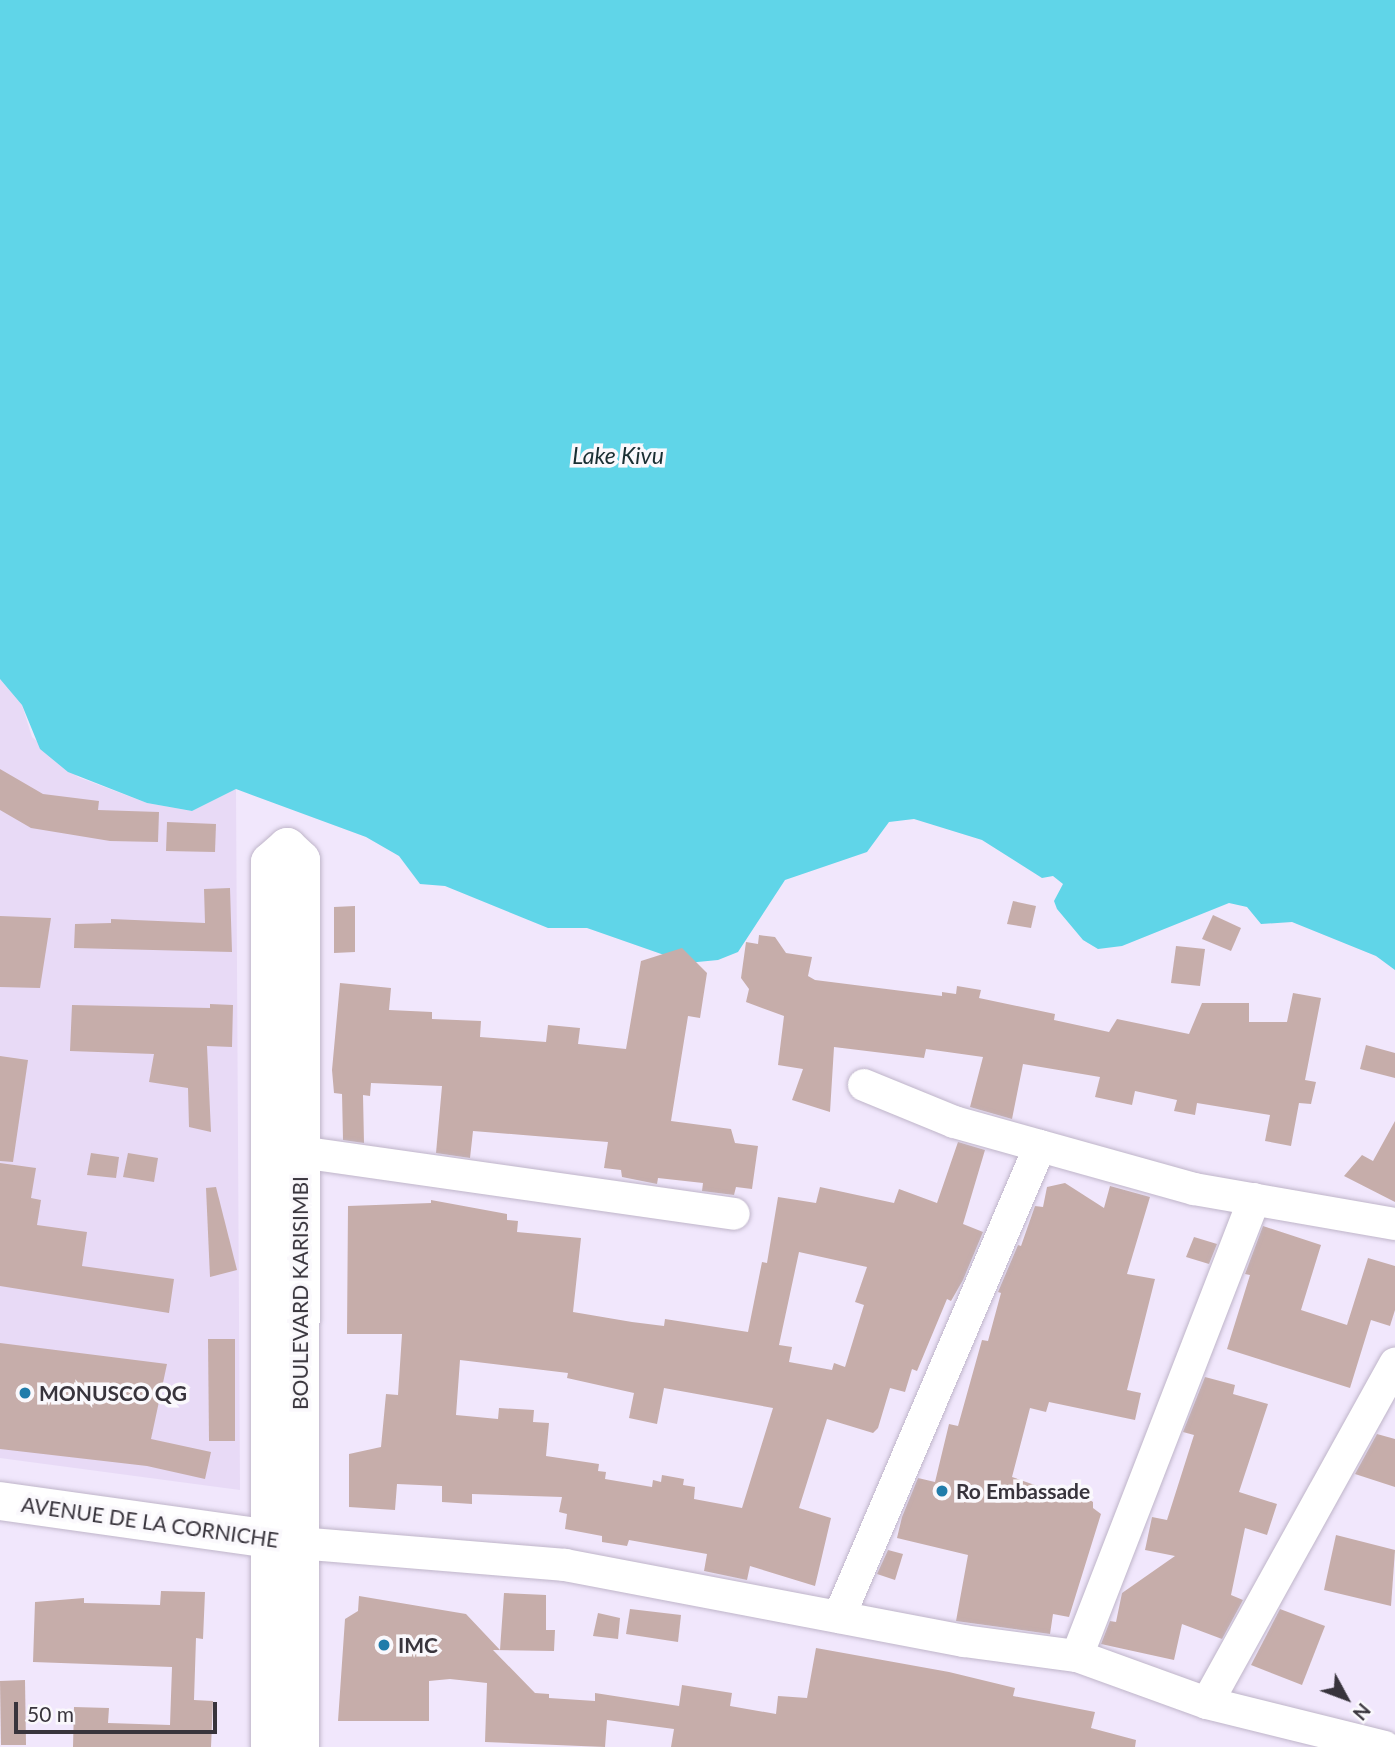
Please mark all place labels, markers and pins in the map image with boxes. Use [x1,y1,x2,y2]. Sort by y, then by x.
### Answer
place label: MONUSCO QG [39,1380,187,1406]
marker: MONUSCO QG [17,1385,33,1401]
place label: Ro Embassade [956,1478,1090,1504]
marker: Ro Embassade [934,1483,950,1499]
place label: IMC [398,1632,438,1658]
marker: IMC [376,1637,392,1653]

